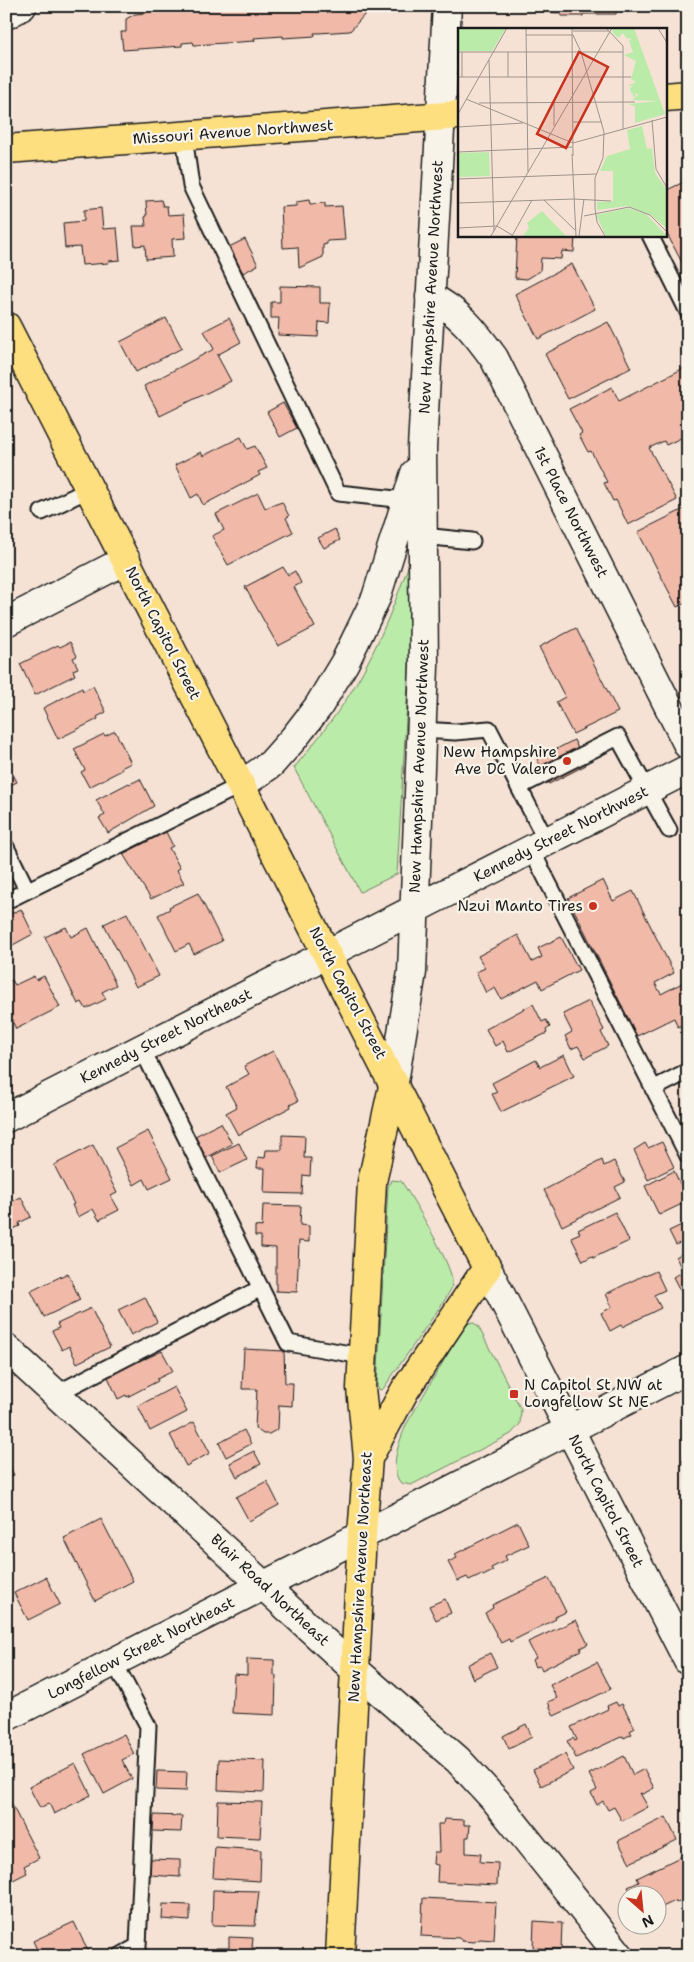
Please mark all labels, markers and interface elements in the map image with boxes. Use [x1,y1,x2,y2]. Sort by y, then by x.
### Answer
inset map [458,28,666,236]
street label: Missouri Avenue Northwest [132,115,334,149]
street label: New Hampshire Avenue Northwest [414,160,448,414]
street label: 1st Place Northwest [529,443,613,581]
street label: North Capitol Street [121,563,205,703]
street label: New Hampshire Avenue Northwest [405,639,433,893]
place label: New Hampshire Ave DC Valero [443,742,557,779]
marker: New Hampshire Ave DC Valero [561,755,573,767]
street label: Kennedy Street Northwest [470,781,652,887]
place label: Nzui Manto Tires [457,896,583,916]
marker: Nzui Manto Tires [587,900,599,912]
street label: North Capitol Street [305,923,391,1063]
street label: Kennedy Street Northeast [77,984,255,1088]
place label: N Capitol St NW at Longfellow St NE [524,1375,663,1412]
marker: N Capitol St NW at Longfellow St NE [508,1388,520,1400]
street label: North Capitol Street [564,1431,648,1571]
street label: New Hampshire Avenue Northeast [343,1451,377,1703]
street label: Blair Road Northeast [206,1530,334,1650]
street label: Longfellow Street Northeast [44,1592,238,1704]
north arrow [616,1884,666,1934]
text: N [639,1911,657,1932]

